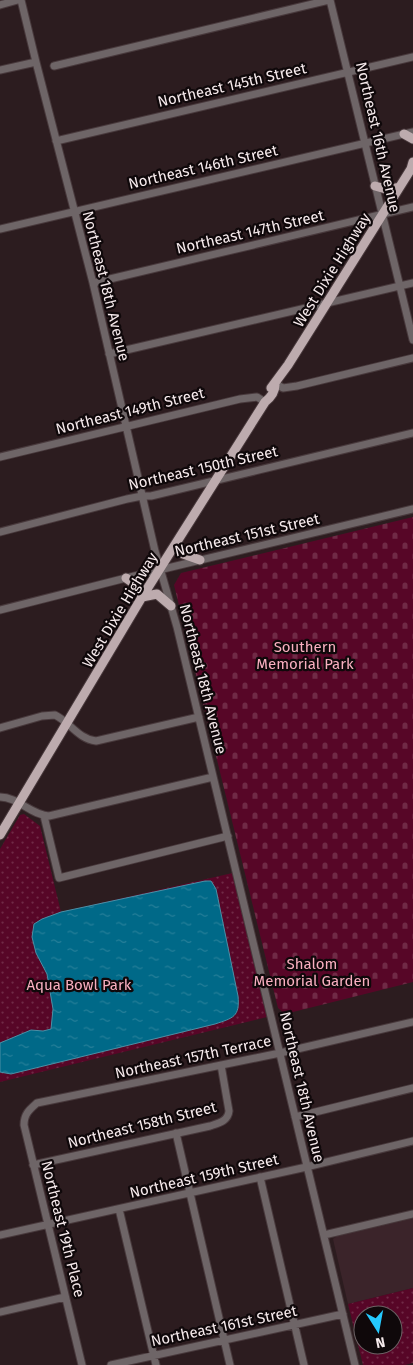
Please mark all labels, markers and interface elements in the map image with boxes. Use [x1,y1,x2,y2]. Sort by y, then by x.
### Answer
street label: Northeast 145th Street [156,59,309,111]
street label: Northeast 16th Avenue [352,60,404,214]
street label: Northeast 146th Street [127,141,280,193]
street label: Northeast 147th Street [174,206,326,258]
street label: Northeast 18th Avenue [79,209,133,363]
street label: West Dixie Highway [290,209,375,330]
street label: Northeast 149th Street [54,384,207,438]
street label: Northeast 150th Street [127,442,280,494]
street label: Northeast 151st Street [173,509,322,560]
street label: West Dixie Highway [78,549,162,671]
street label: Northeast 18th Avenue [176,602,230,756]
park label: Southern Memorial Park [256,638,354,673]
park label: Shalom Memorial Garden [254,955,370,990]
park label: Aqua Bowl Park [27,976,132,994]
street label: Northeast 18th Avenue [276,1010,328,1164]
street label: Northeast 157th Terrace [113,1032,273,1082]
street label: Northeast 158th Street [66,1098,219,1152]
street label: Northeast 159th Street [128,1150,281,1202]
street label: Northeast 19th Place [37,1159,89,1299]
street label: Northeast 161st Street [149,1302,299,1350]
north arrow [353,1305,403,1355]
text: N [374,1333,387,1352]

